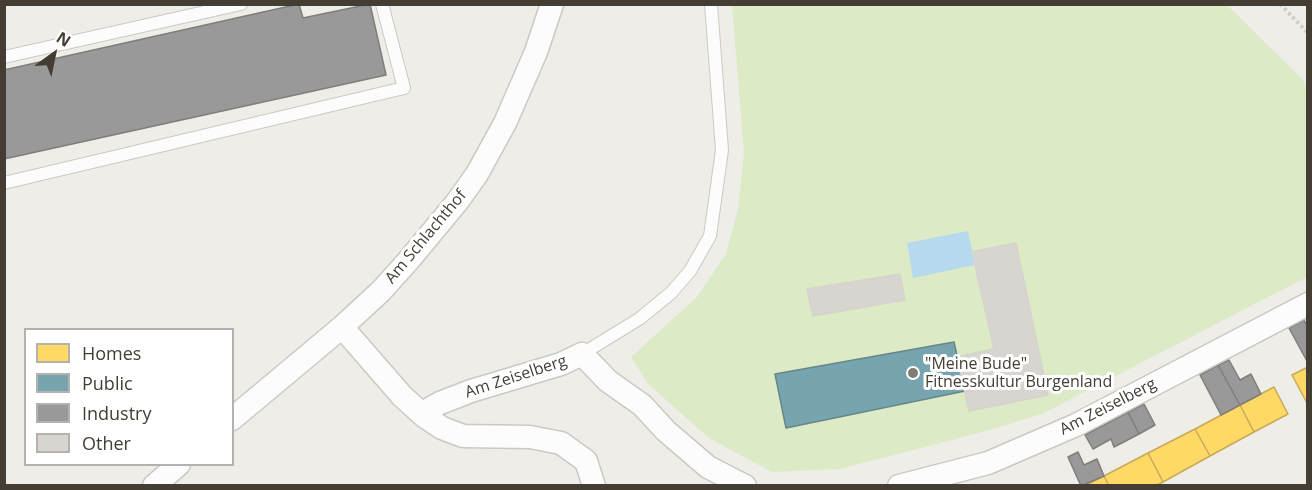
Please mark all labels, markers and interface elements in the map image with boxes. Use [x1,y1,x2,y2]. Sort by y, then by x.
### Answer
north arrow [24,24,84,84]
text: N [52,26,75,52]
street label: Am Schlachthof [381,186,471,288]
legend [24,328,234,466]
text: Homes [82,341,141,365]
street label: Am Zeiselberg [463,352,569,402]
place label: "Meine Bude" Fitnesskultur Burgenland [925,354,1112,392]
marker: "Meine Bude" Fitnesskultur Burgenland [906,366,920,380]
text: Public [82,371,133,395]
street label: Am Zeiselberg [1056,374,1160,440]
text: Industry [82,401,152,425]
text: Other [82,431,131,455]

